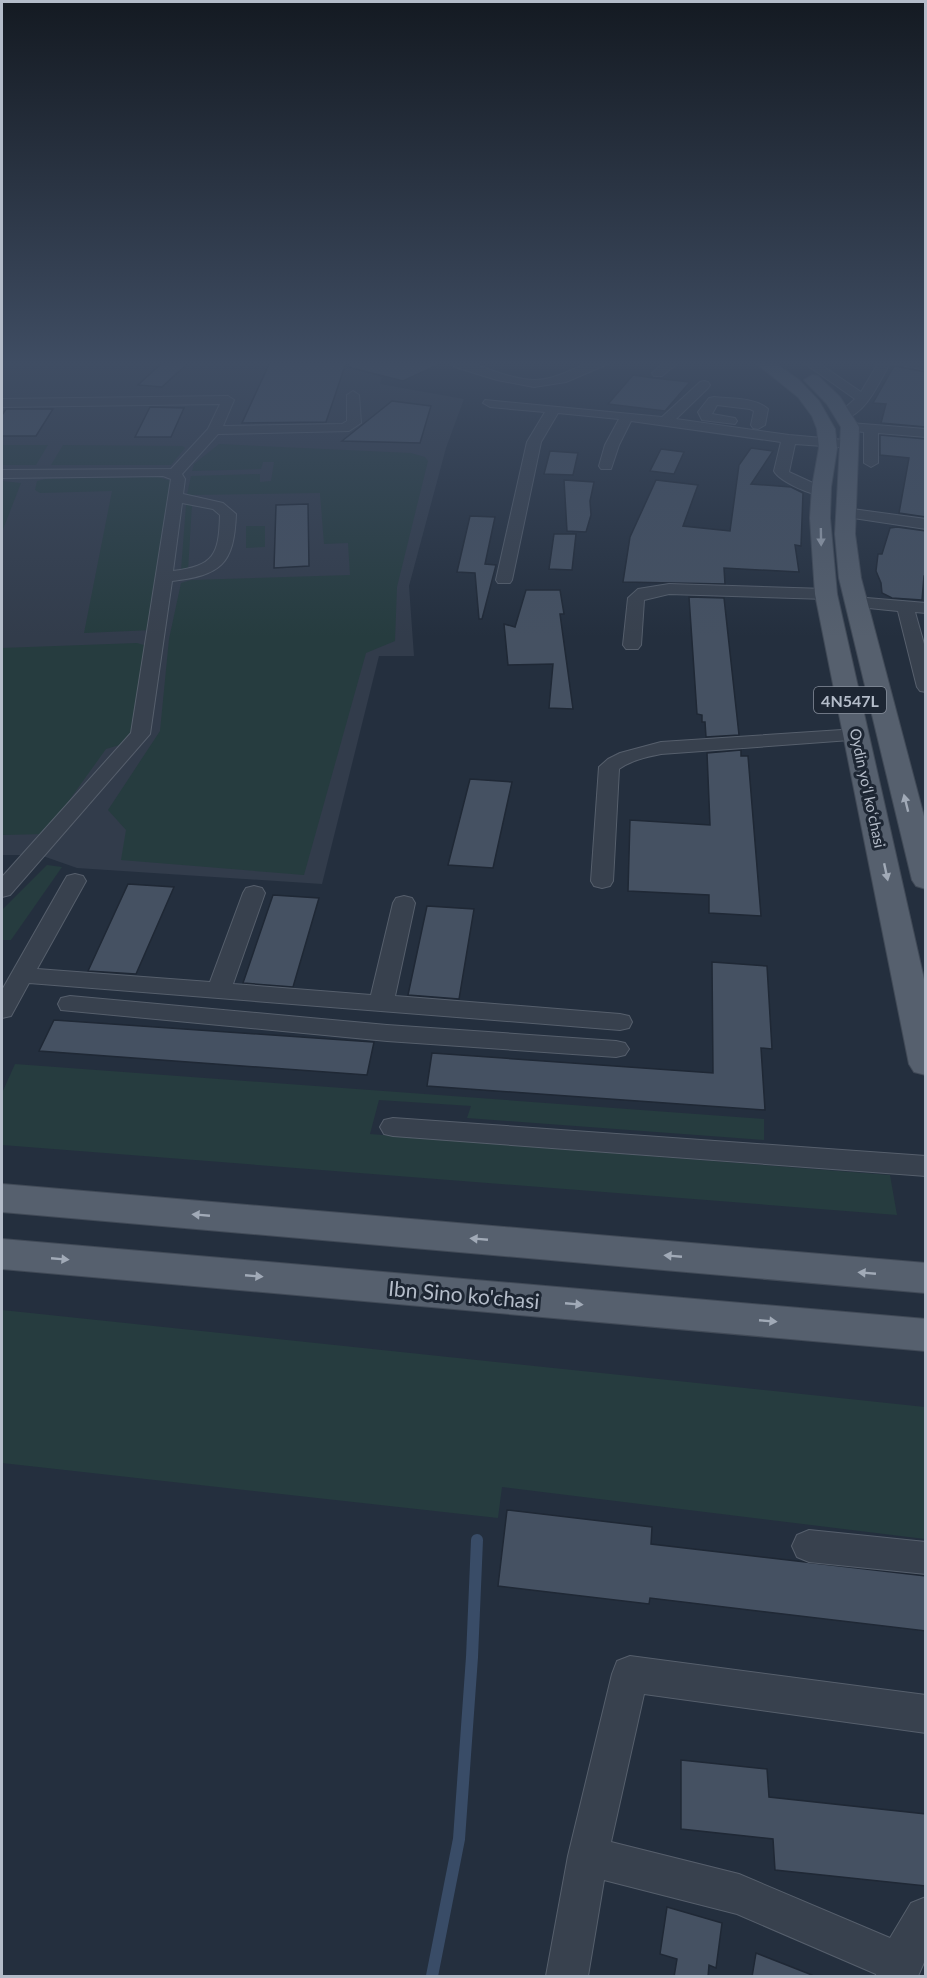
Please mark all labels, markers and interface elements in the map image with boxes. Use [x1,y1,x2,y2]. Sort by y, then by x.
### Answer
one-way arrow [816,527,825,546]
road number: 4N547L [814,687,886,713]
street label: Oydin yoʻl koʻchasi [847,727,889,849]
one-way arrow [900,794,910,812]
one-way arrow [882,863,891,882]
one-way arrow [191,1211,210,1220]
one-way arrow [469,1235,488,1244]
one-way arrow [663,1251,682,1261]
one-way arrow [50,1255,69,1264]
one-way arrow [858,1268,877,1278]
one-way arrow [245,1271,264,1281]
street label: Ibn Sino ko'chasi [387,1275,541,1313]
one-way arrow [564,1299,583,1309]
one-way arrow [759,1316,778,1326]

